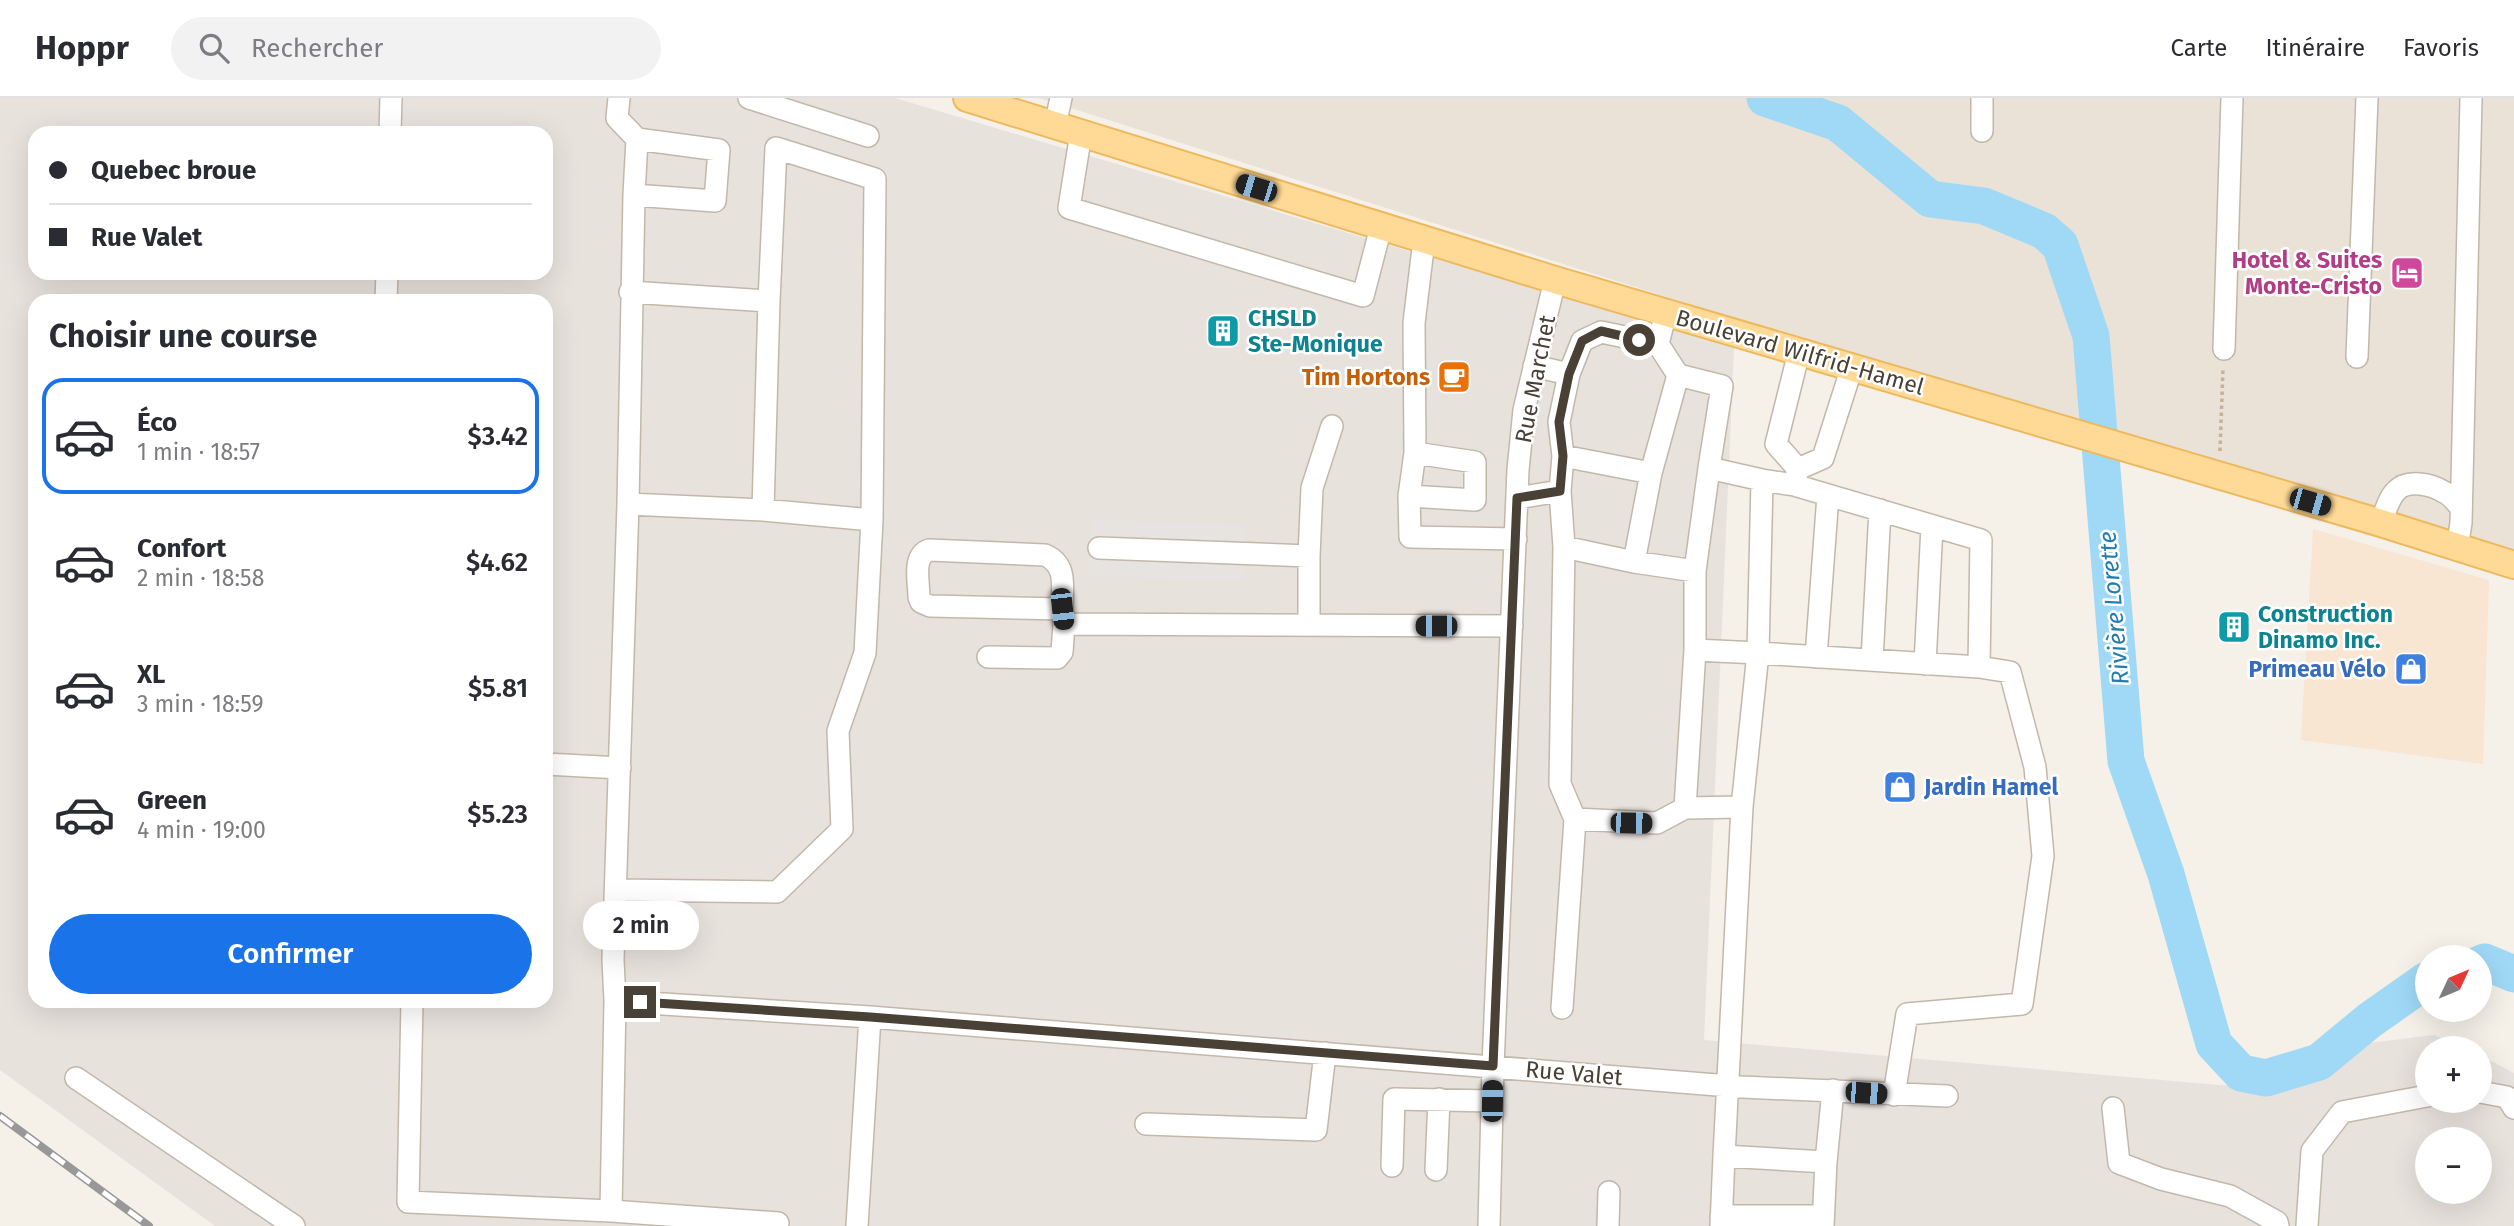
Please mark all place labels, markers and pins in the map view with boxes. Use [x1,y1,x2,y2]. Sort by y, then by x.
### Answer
place label: Hotel & Suites Monte-Cristo [2232,246,2382,300]
hotel icon: Hotel & Suites Monte-Cristo [2388,254,2426,292]
place label: CHSLD Ste-Monique [1248,304,1383,358]
building icon: CHSLD Ste-Monique [1204,312,1242,350]
cafe icon: Tim Hortons [1435,358,1473,396]
place label: Tim Hortons [1302,363,1430,391]
place label: Construction Dinamo Inc. [2258,600,2393,654]
building icon: Construction Dinamo Inc. [2215,608,2253,646]
shop icon: Primeau Vélo [2392,650,2430,688]
place label: Primeau Vélo [2248,655,2386,683]
shop icon: Jardin Hamel [1881,768,1919,806]
place label: Jardin Hamel [1923,773,2058,801]

